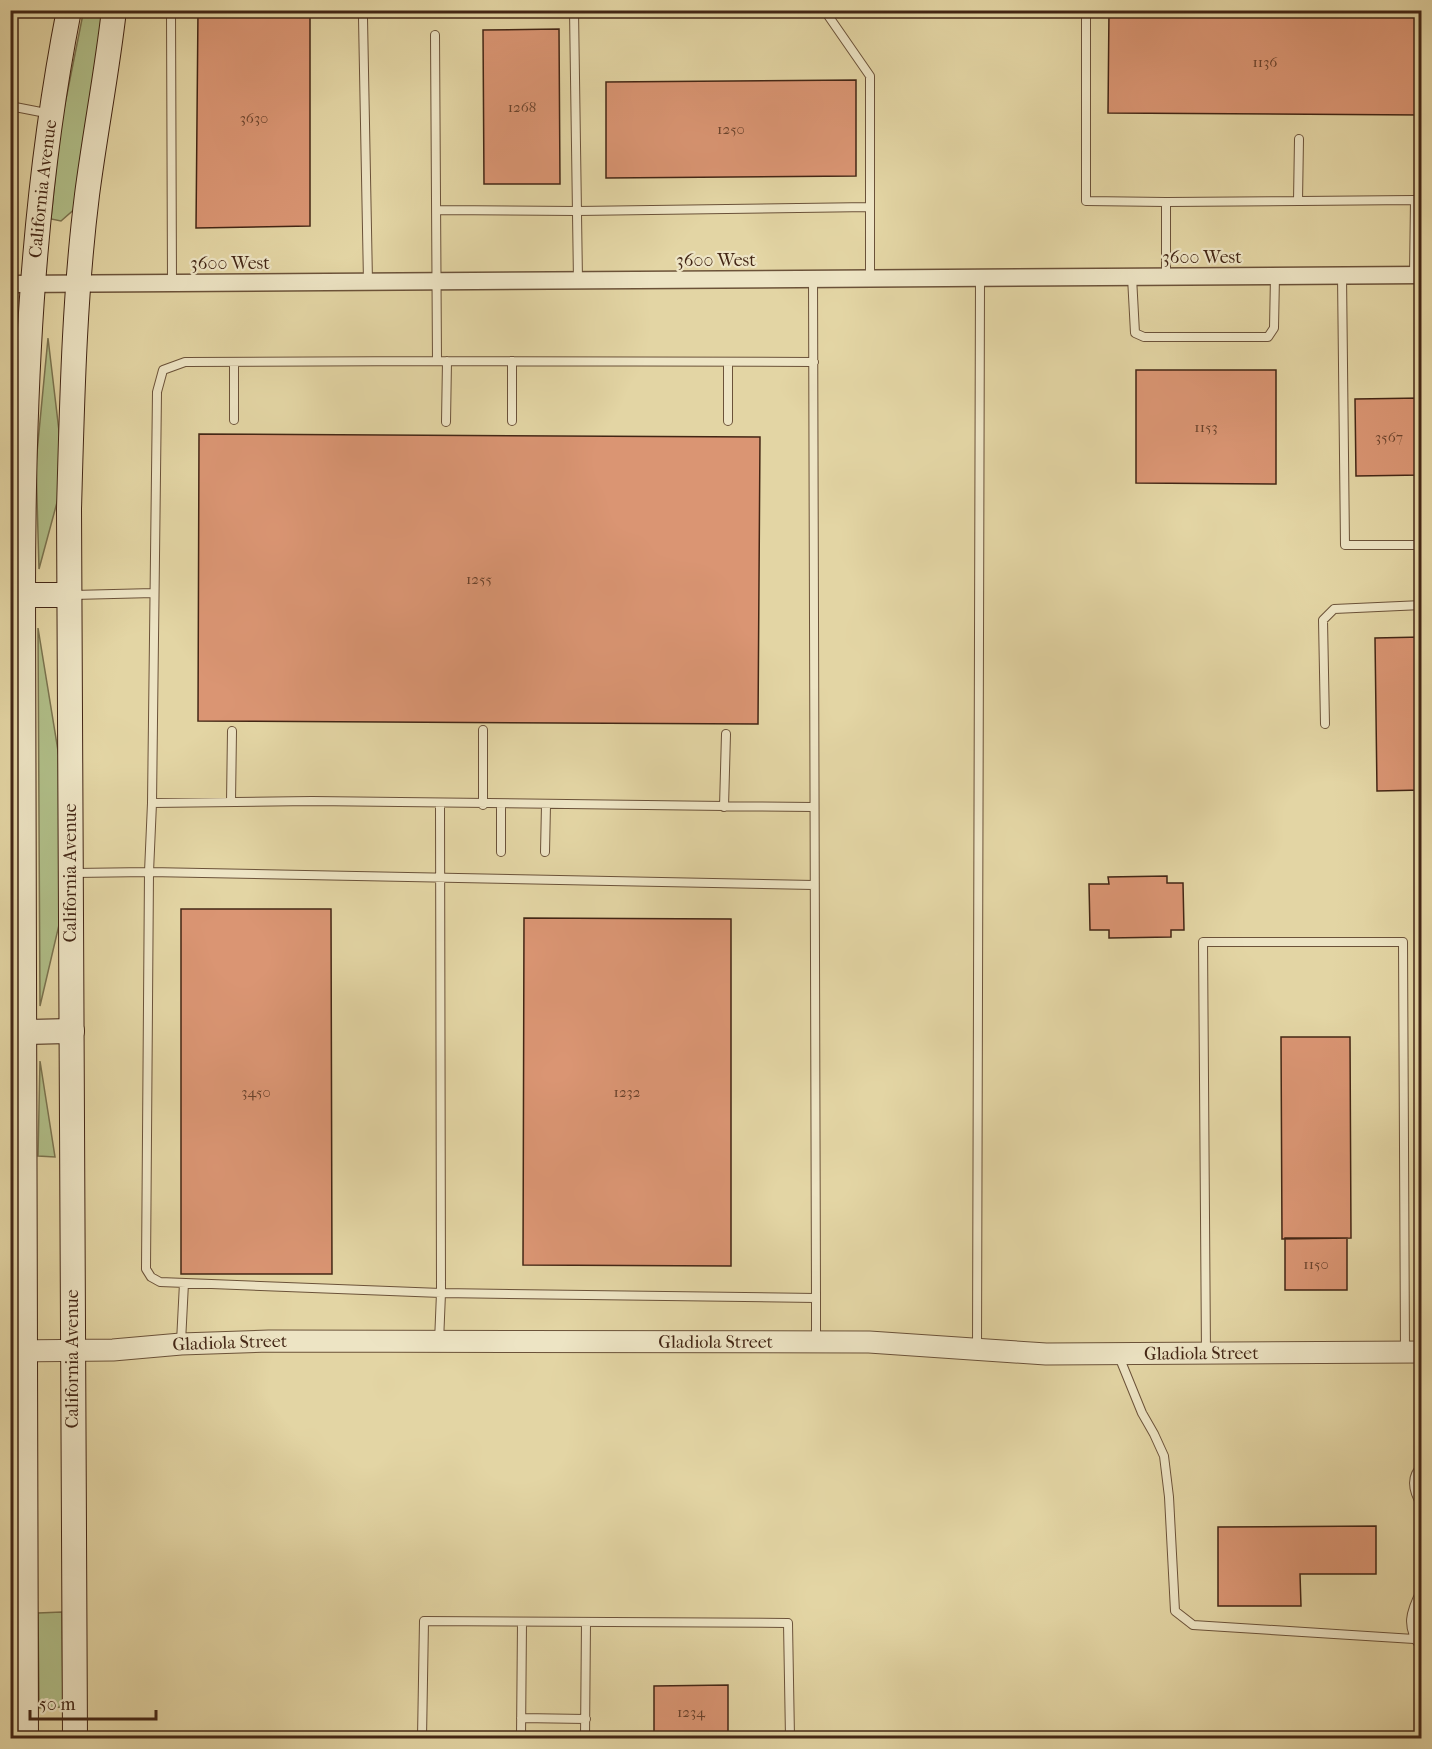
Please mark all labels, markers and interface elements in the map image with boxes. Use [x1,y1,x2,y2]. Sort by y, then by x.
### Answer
house number: 1136 [1253,53,1278,71]
house number: 1268 [508,98,536,116]
house number: 3630 [240,109,268,127]
street label: California Avenue [25,118,61,259]
house number: 1250 [717,120,745,138]
street label: 3600 West [1162,247,1242,268]
street label: 3600 West [676,250,756,271]
street label: 3600 West [190,253,270,274]
house number: 1153 [1194,418,1218,436]
house number: 3567 [1375,428,1403,446]
house number: 1255 [466,570,492,588]
street label: California Avenue [60,803,81,943]
house number: 3450 [241,1083,271,1101]
house number: 1232 [614,1083,641,1101]
house number: 1150 [1303,1255,1329,1273]
street label: California Avenue [62,1289,83,1429]
street label: Gladiola Street [171,1331,288,1356]
street label: Gladiola Street [658,1332,774,1353]
street label: Gladiola Street [1144,1343,1259,1364]
scale bar [30,1683,156,1721]
text: 50 m [39,1694,76,1715]
house number: 1234 [677,1703,706,1721]

